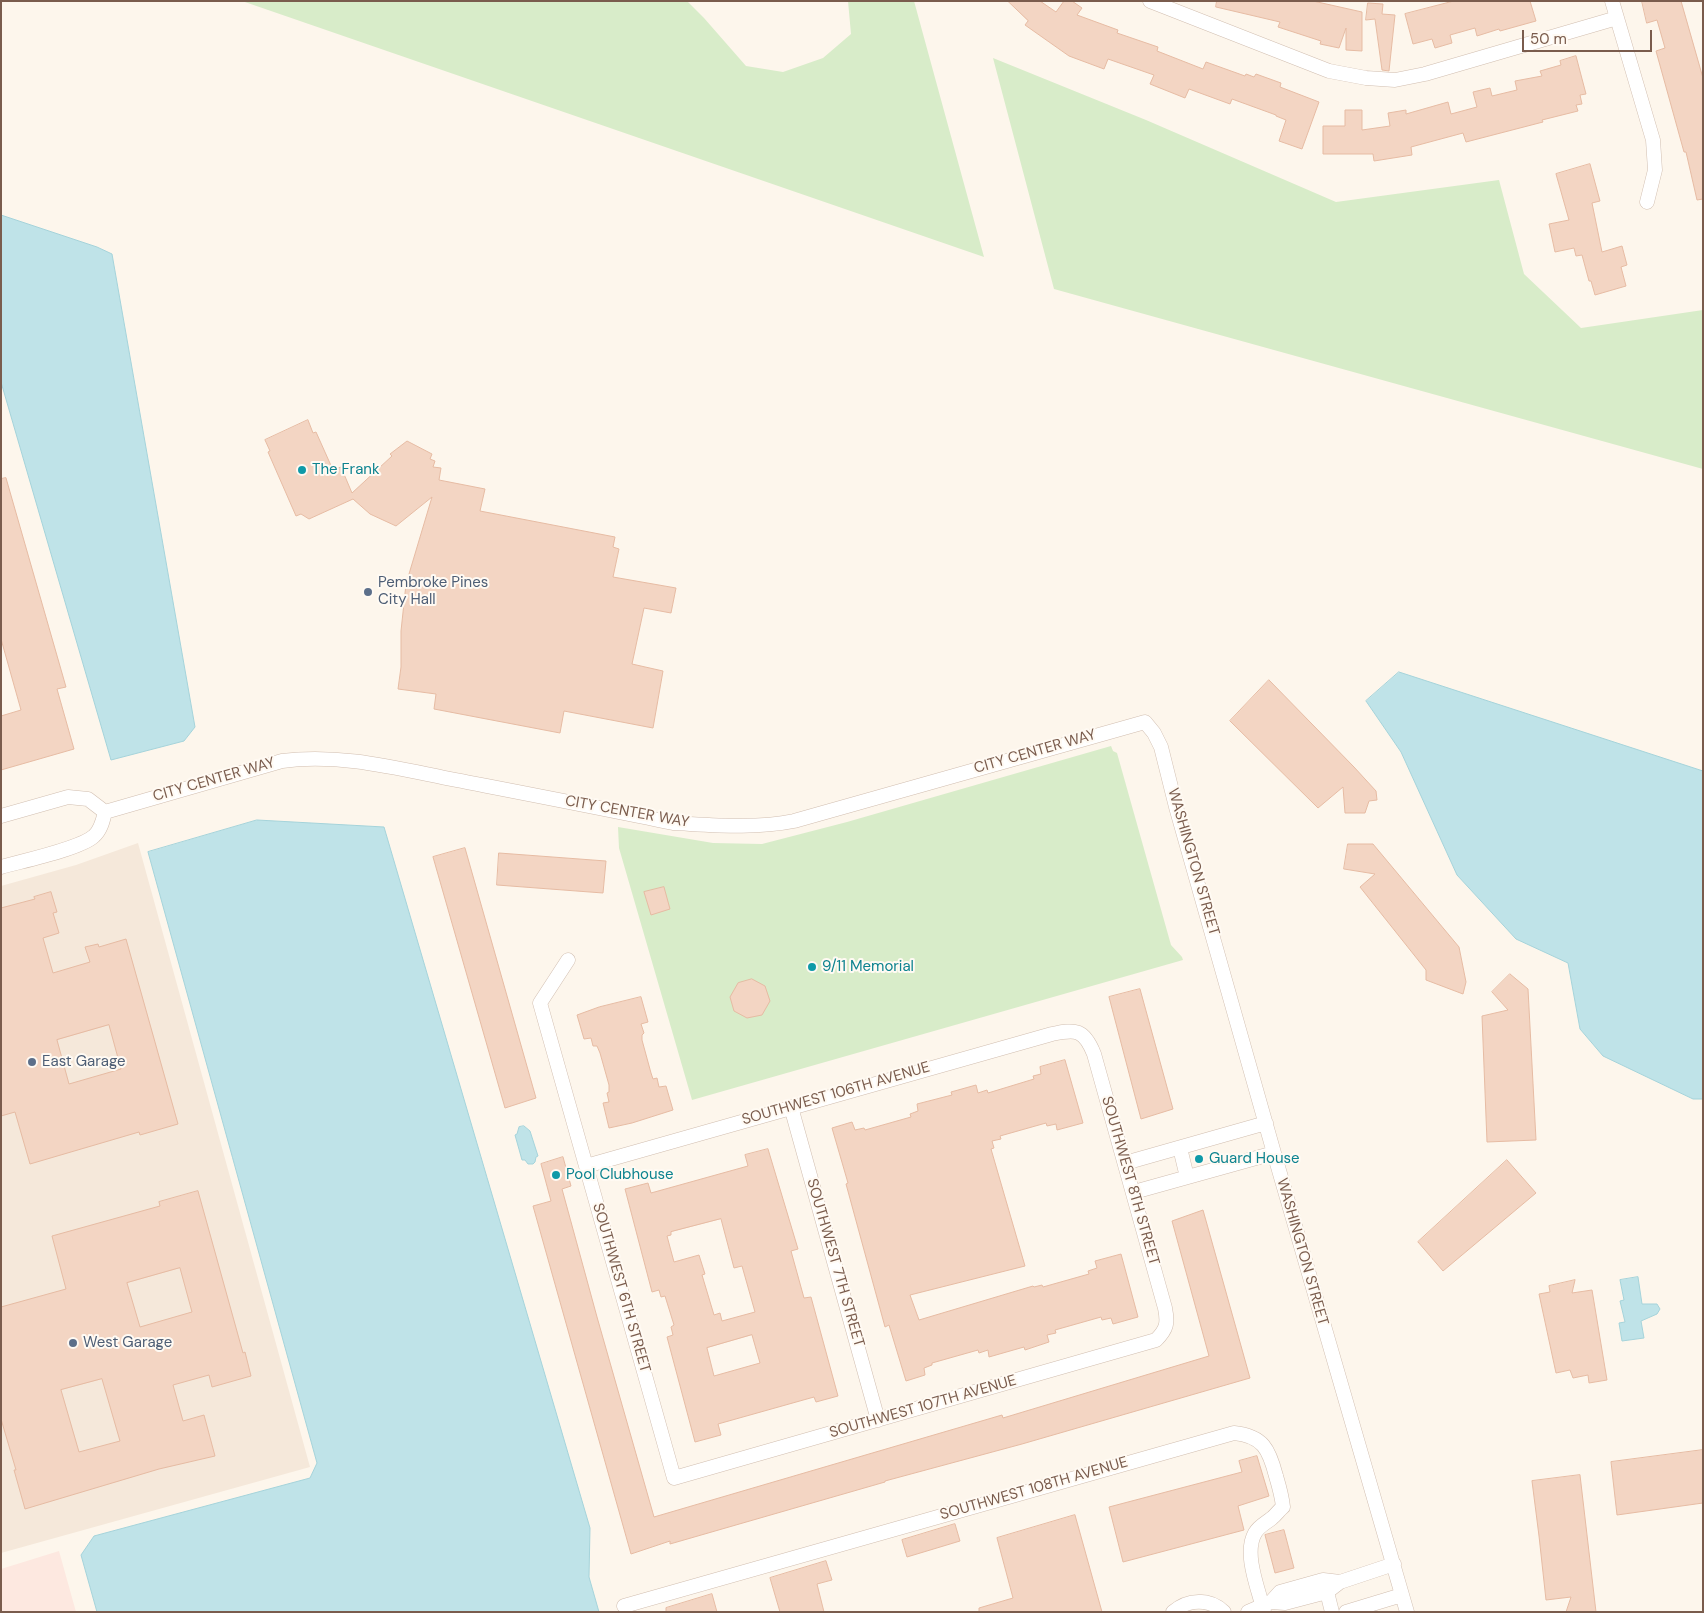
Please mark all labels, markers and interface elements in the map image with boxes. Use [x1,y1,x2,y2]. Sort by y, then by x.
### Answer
scale bar [1524,20,1654,52]
text: 50 m [1530,29,1567,49]
place label: The Frank [312,461,379,479]
marker: The Frank [296,464,308,476]
place label: Pembroke Pines City Hall [378,574,488,609]
marker: Pembroke Pines City Hall [362,586,374,598]
street label: CITY CENTER WAY [972,726,1098,778]
street label: CITY CENTER WAY [151,754,277,806]
street label: WASHINGTON STREET [1163,786,1223,938]
street label: CITY CENTER WAY [563,792,691,832]
place label: 9/11 Memorial [822,958,914,976]
marker: 9/11 Memorial [806,961,818,973]
place label: East Garage [42,1053,126,1071]
marker: East Garage [26,1056,38,1068]
street label: SOUTHWEST 106TH AVENUE [740,1059,932,1129]
street label: SOUTHWEST 8TH STREET [1097,1094,1163,1268]
place label: Guard House [1209,1150,1300,1168]
marker: Guard House [1193,1153,1205,1165]
place label: Pool Clubhouse [566,1166,674,1184]
marker: Pool Clubhouse [550,1169,562,1181]
street label: WASHINGTON STREET [1272,1176,1332,1328]
street label: SOUTHWEST 7TH STREET [802,1177,868,1349]
street label: SOUTHWEST 6TH STREET [588,1201,654,1375]
place label: West Garage [83,1334,172,1352]
marker: West Garage [67,1337,79,1349]
street label: SOUTHWEST 107TH AVENUE [827,1372,1019,1442]
street label: SOUTHWEST 108TH AVENUE [938,1454,1130,1524]

